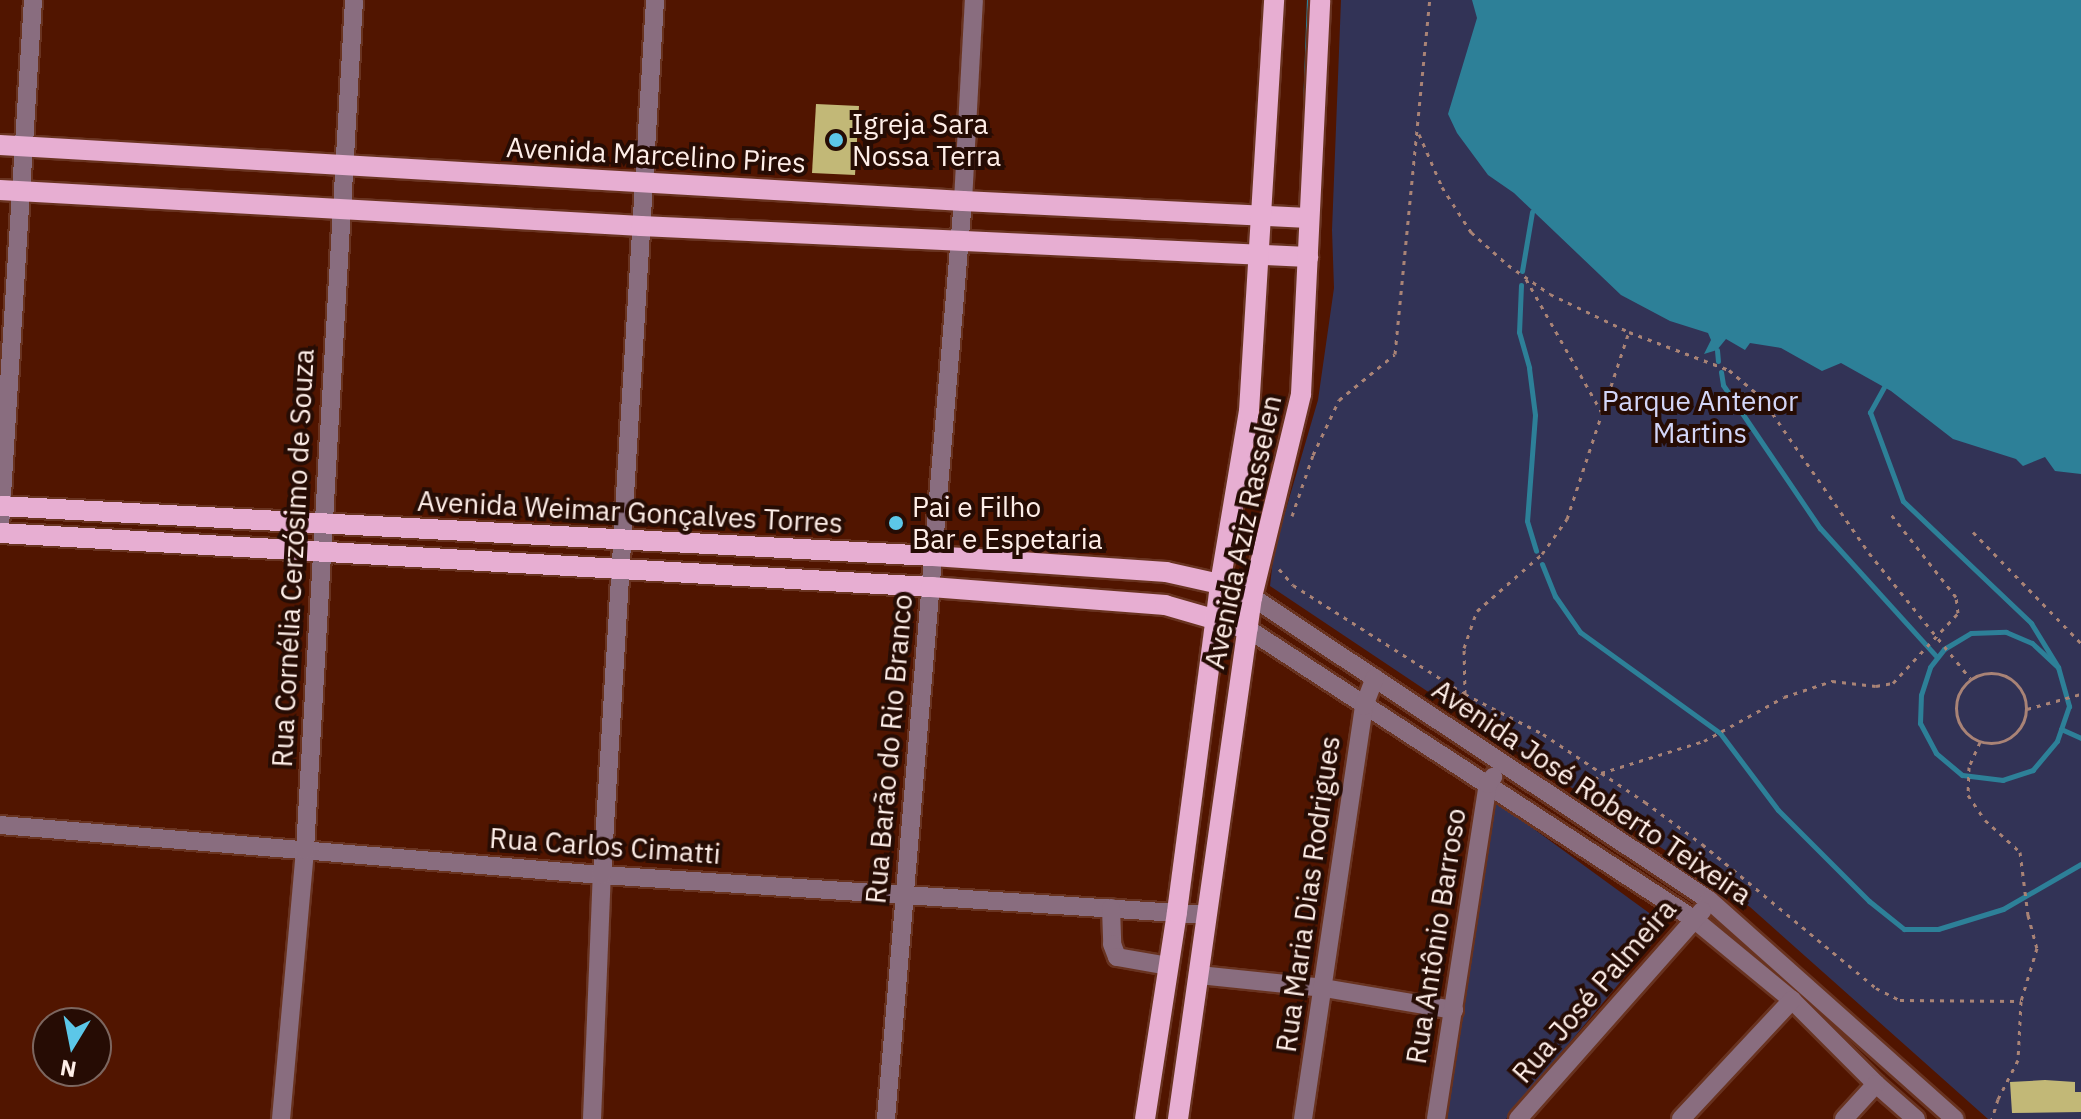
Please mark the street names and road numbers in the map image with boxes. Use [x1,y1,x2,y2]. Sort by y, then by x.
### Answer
street label: Avenida Marcelino Pires [505,130,807,180]
street label: Rua Cornélia Cerzósimo de Souza [265,348,321,768]
street label: Avenida Aziz Rasselen [1198,392,1288,672]
street label: Avenida Weimar Gonçalves Torres [416,484,844,540]
street label: Rua Barão do Rio Branco [859,593,919,905]
street label: Avenida José Roberto Teixeira [1426,672,1758,912]
street label: Rua Maria Dias Rodrigues [1269,734,1347,1054]
street label: Rua Antônio Barroso [1399,806,1473,1066]
street label: Rua Carlos Cimatti [488,821,722,871]
street label: Rua José Palmeira [1505,892,1683,1090]

